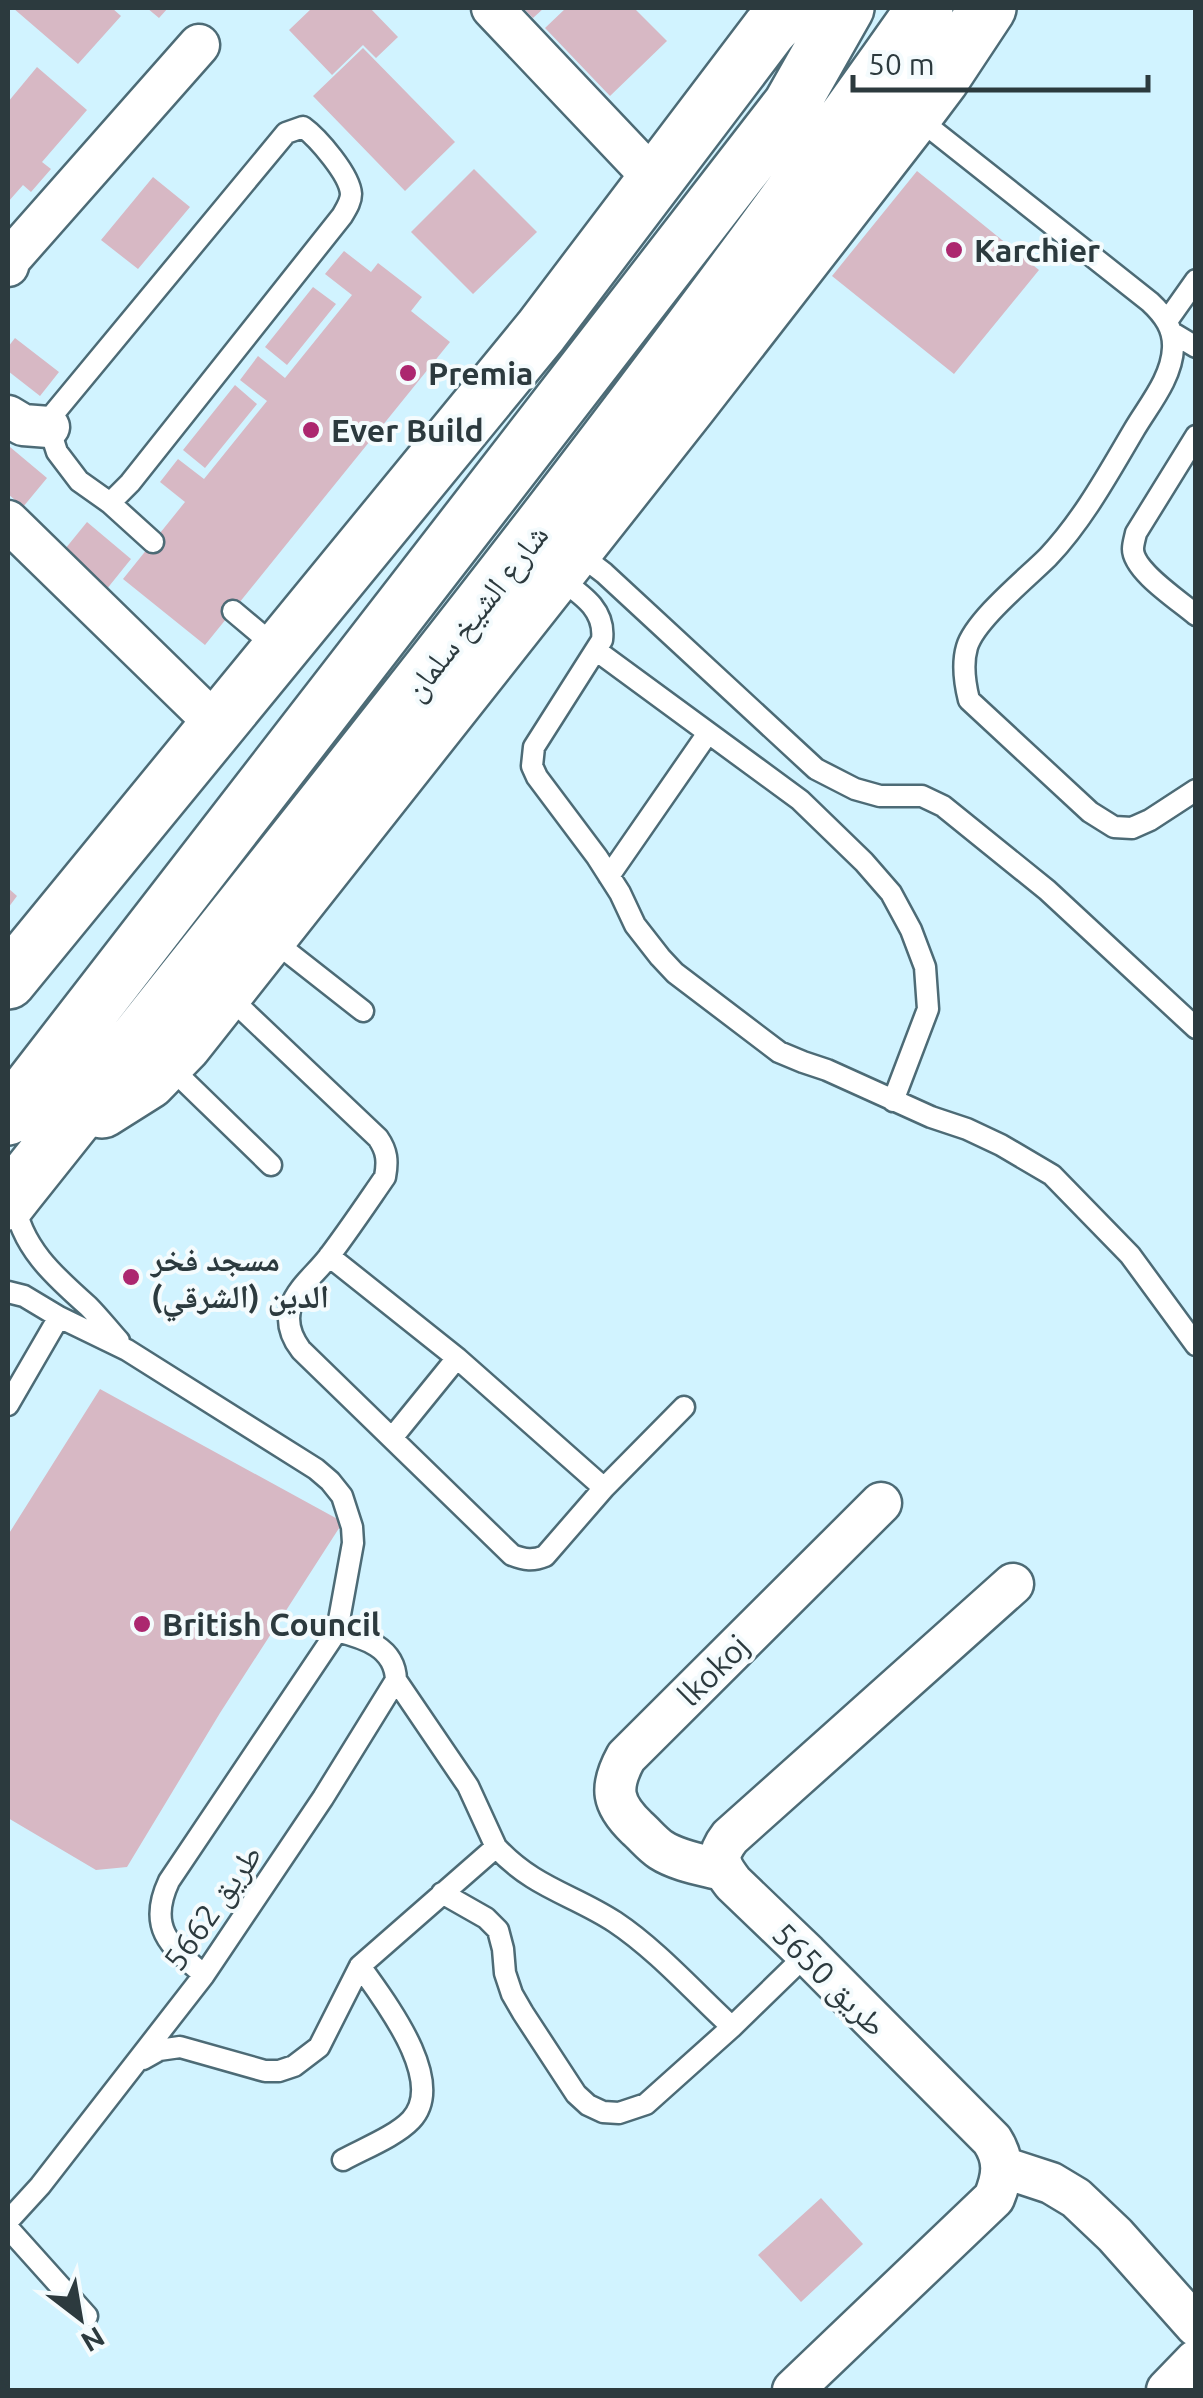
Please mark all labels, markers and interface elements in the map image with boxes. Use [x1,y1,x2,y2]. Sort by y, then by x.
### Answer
scale bar [853,30,1148,92]
text: 50 m [868,47,935,81]
place label: Karchier [974,232,1100,268]
marker: Karchier [943,239,965,261]
place label: Premia [428,355,533,391]
marker: Premia [397,362,419,384]
place label: Ever Build [331,412,484,448]
marker: Ever Build [300,419,322,441]
street label: شارع الشيخ سلمان [395,517,557,709]
place label: مسجد فخر الدين (الشرقي) [149,1241,329,1322]
marker: مسجد فخر الدين (الشرقي) [120,1266,142,1288]
place label: British Council [162,1606,381,1642]
marker: British Council [131,1613,153,1635]
street label: lkokoj [670,1627,756,1713]
street label: طريق 5662 [156,1837,271,1978]
street label: طريق 5650 [764,1915,894,2045]
north arrow [30,2268,130,2368]
text: N [76,2321,110,2359]

